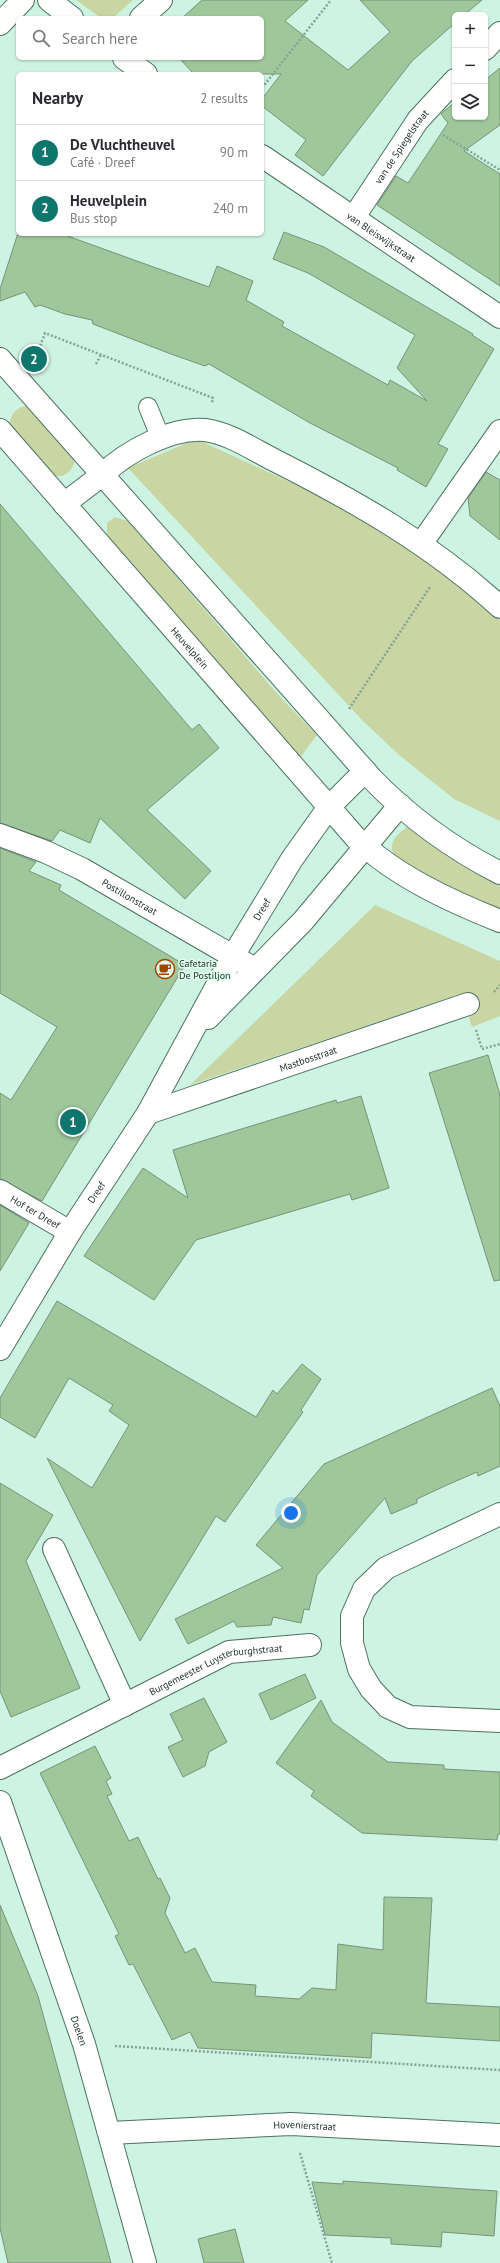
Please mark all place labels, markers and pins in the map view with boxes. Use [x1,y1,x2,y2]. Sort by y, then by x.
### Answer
pin: 2 [21,344,47,374]
place label: Cafetaria De Postiljon [179,957,231,982]
cafe icon: Cafetaria De Postiljon [154,958,176,980]
pin: 1 [60,1107,86,1137]

